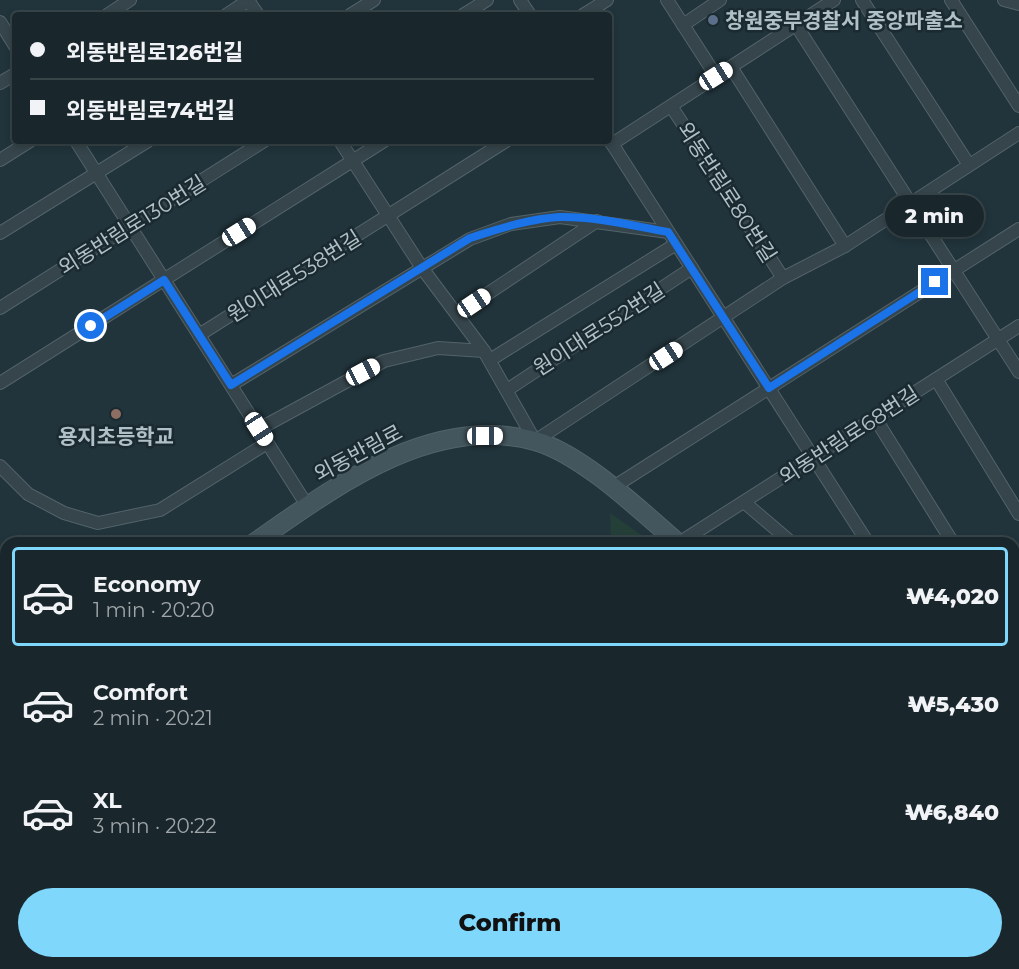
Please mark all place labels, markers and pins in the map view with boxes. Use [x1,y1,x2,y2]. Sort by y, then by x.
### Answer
place label: 창원중부경찰서 중앙파출소 [725,8,963,33]
marker: 창원중부경찰서 중앙파출소 [706,13,720,27]
marker: 용지초등학교 [109,407,123,421]
place label: 용지초등학교 [58,424,174,449]

